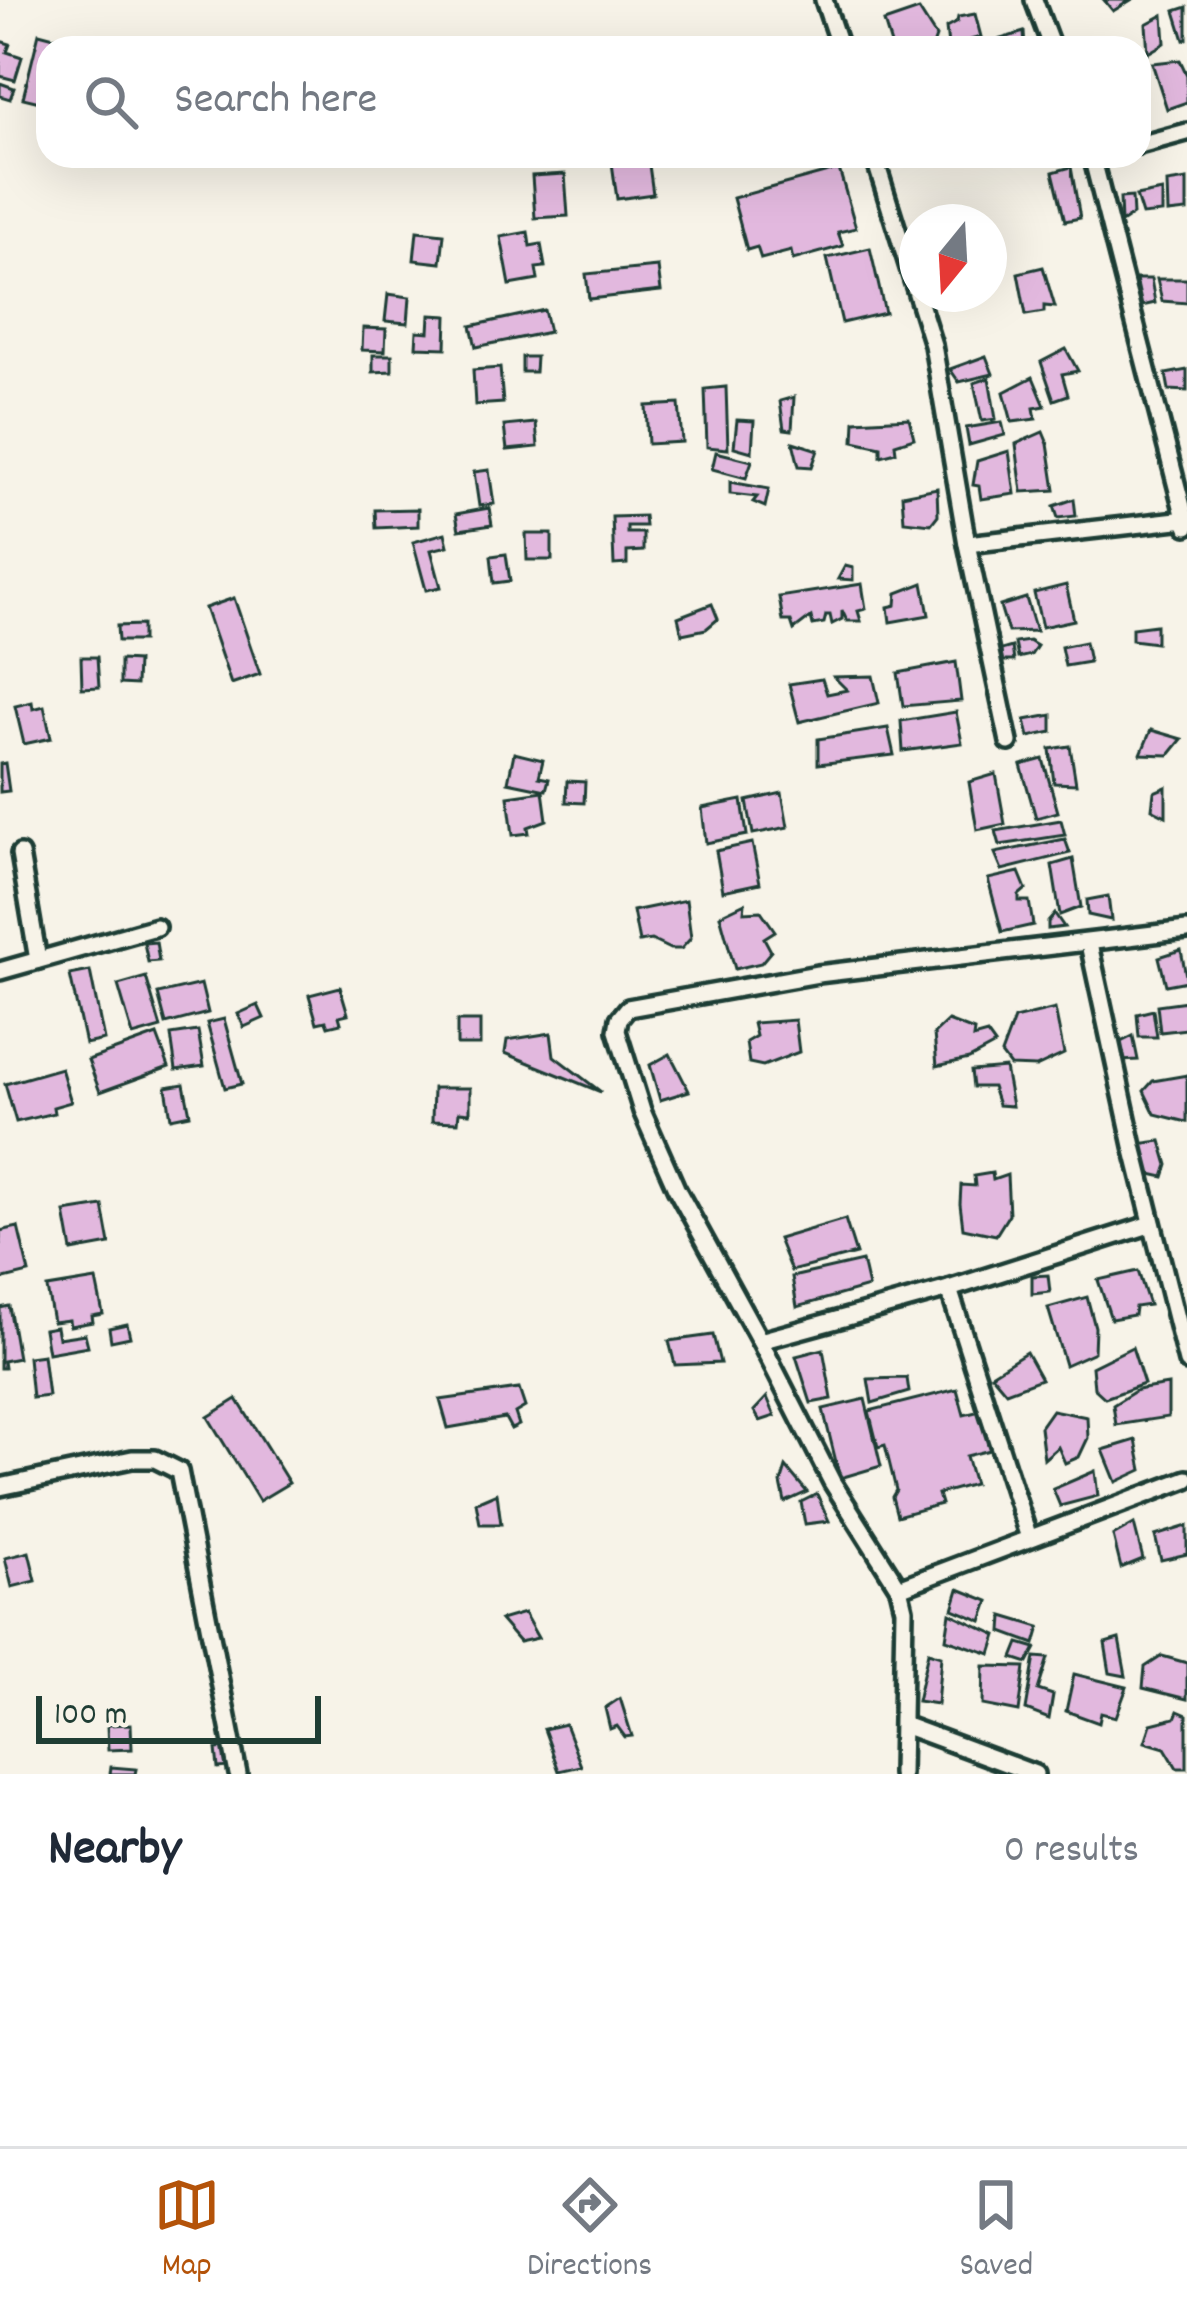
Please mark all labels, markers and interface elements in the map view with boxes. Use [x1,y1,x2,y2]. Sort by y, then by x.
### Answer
search box [36,36,1151,168]
icon: search [78,69,144,135]
text: Search here [174,70,377,134]
north arrow [899,204,1007,312]
scale bar [36,1690,321,1743]
text: 100 m [54,1693,127,1740]
text: Nearby [48,1816,181,1888]
text: 0 results [1004,1825,1139,1880]
tab: Map [154,2172,220,2291]
tab: Directions [527,2172,652,2291]
tab: Saved [960,2172,1033,2291]

